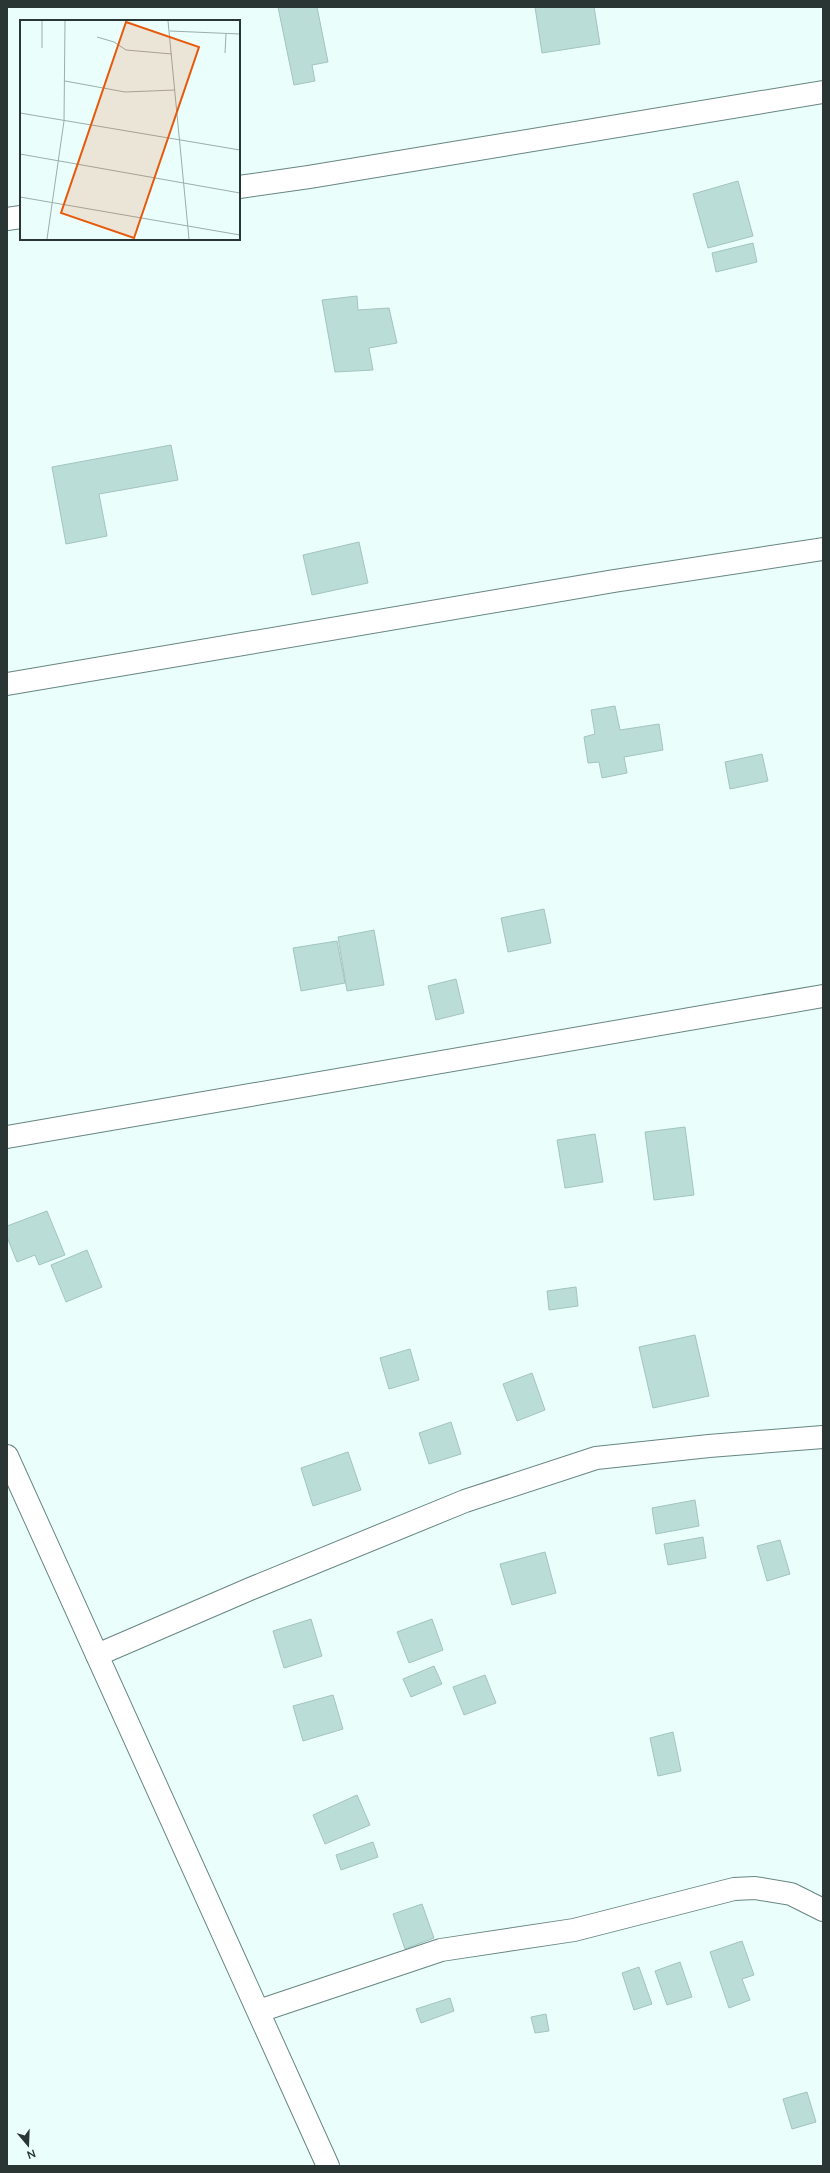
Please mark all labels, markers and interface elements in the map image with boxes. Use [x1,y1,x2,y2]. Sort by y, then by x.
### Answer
inset map [20,20,240,240]
north arrow [8,2125,48,2165]
text: N [25,2146,37,2162]

